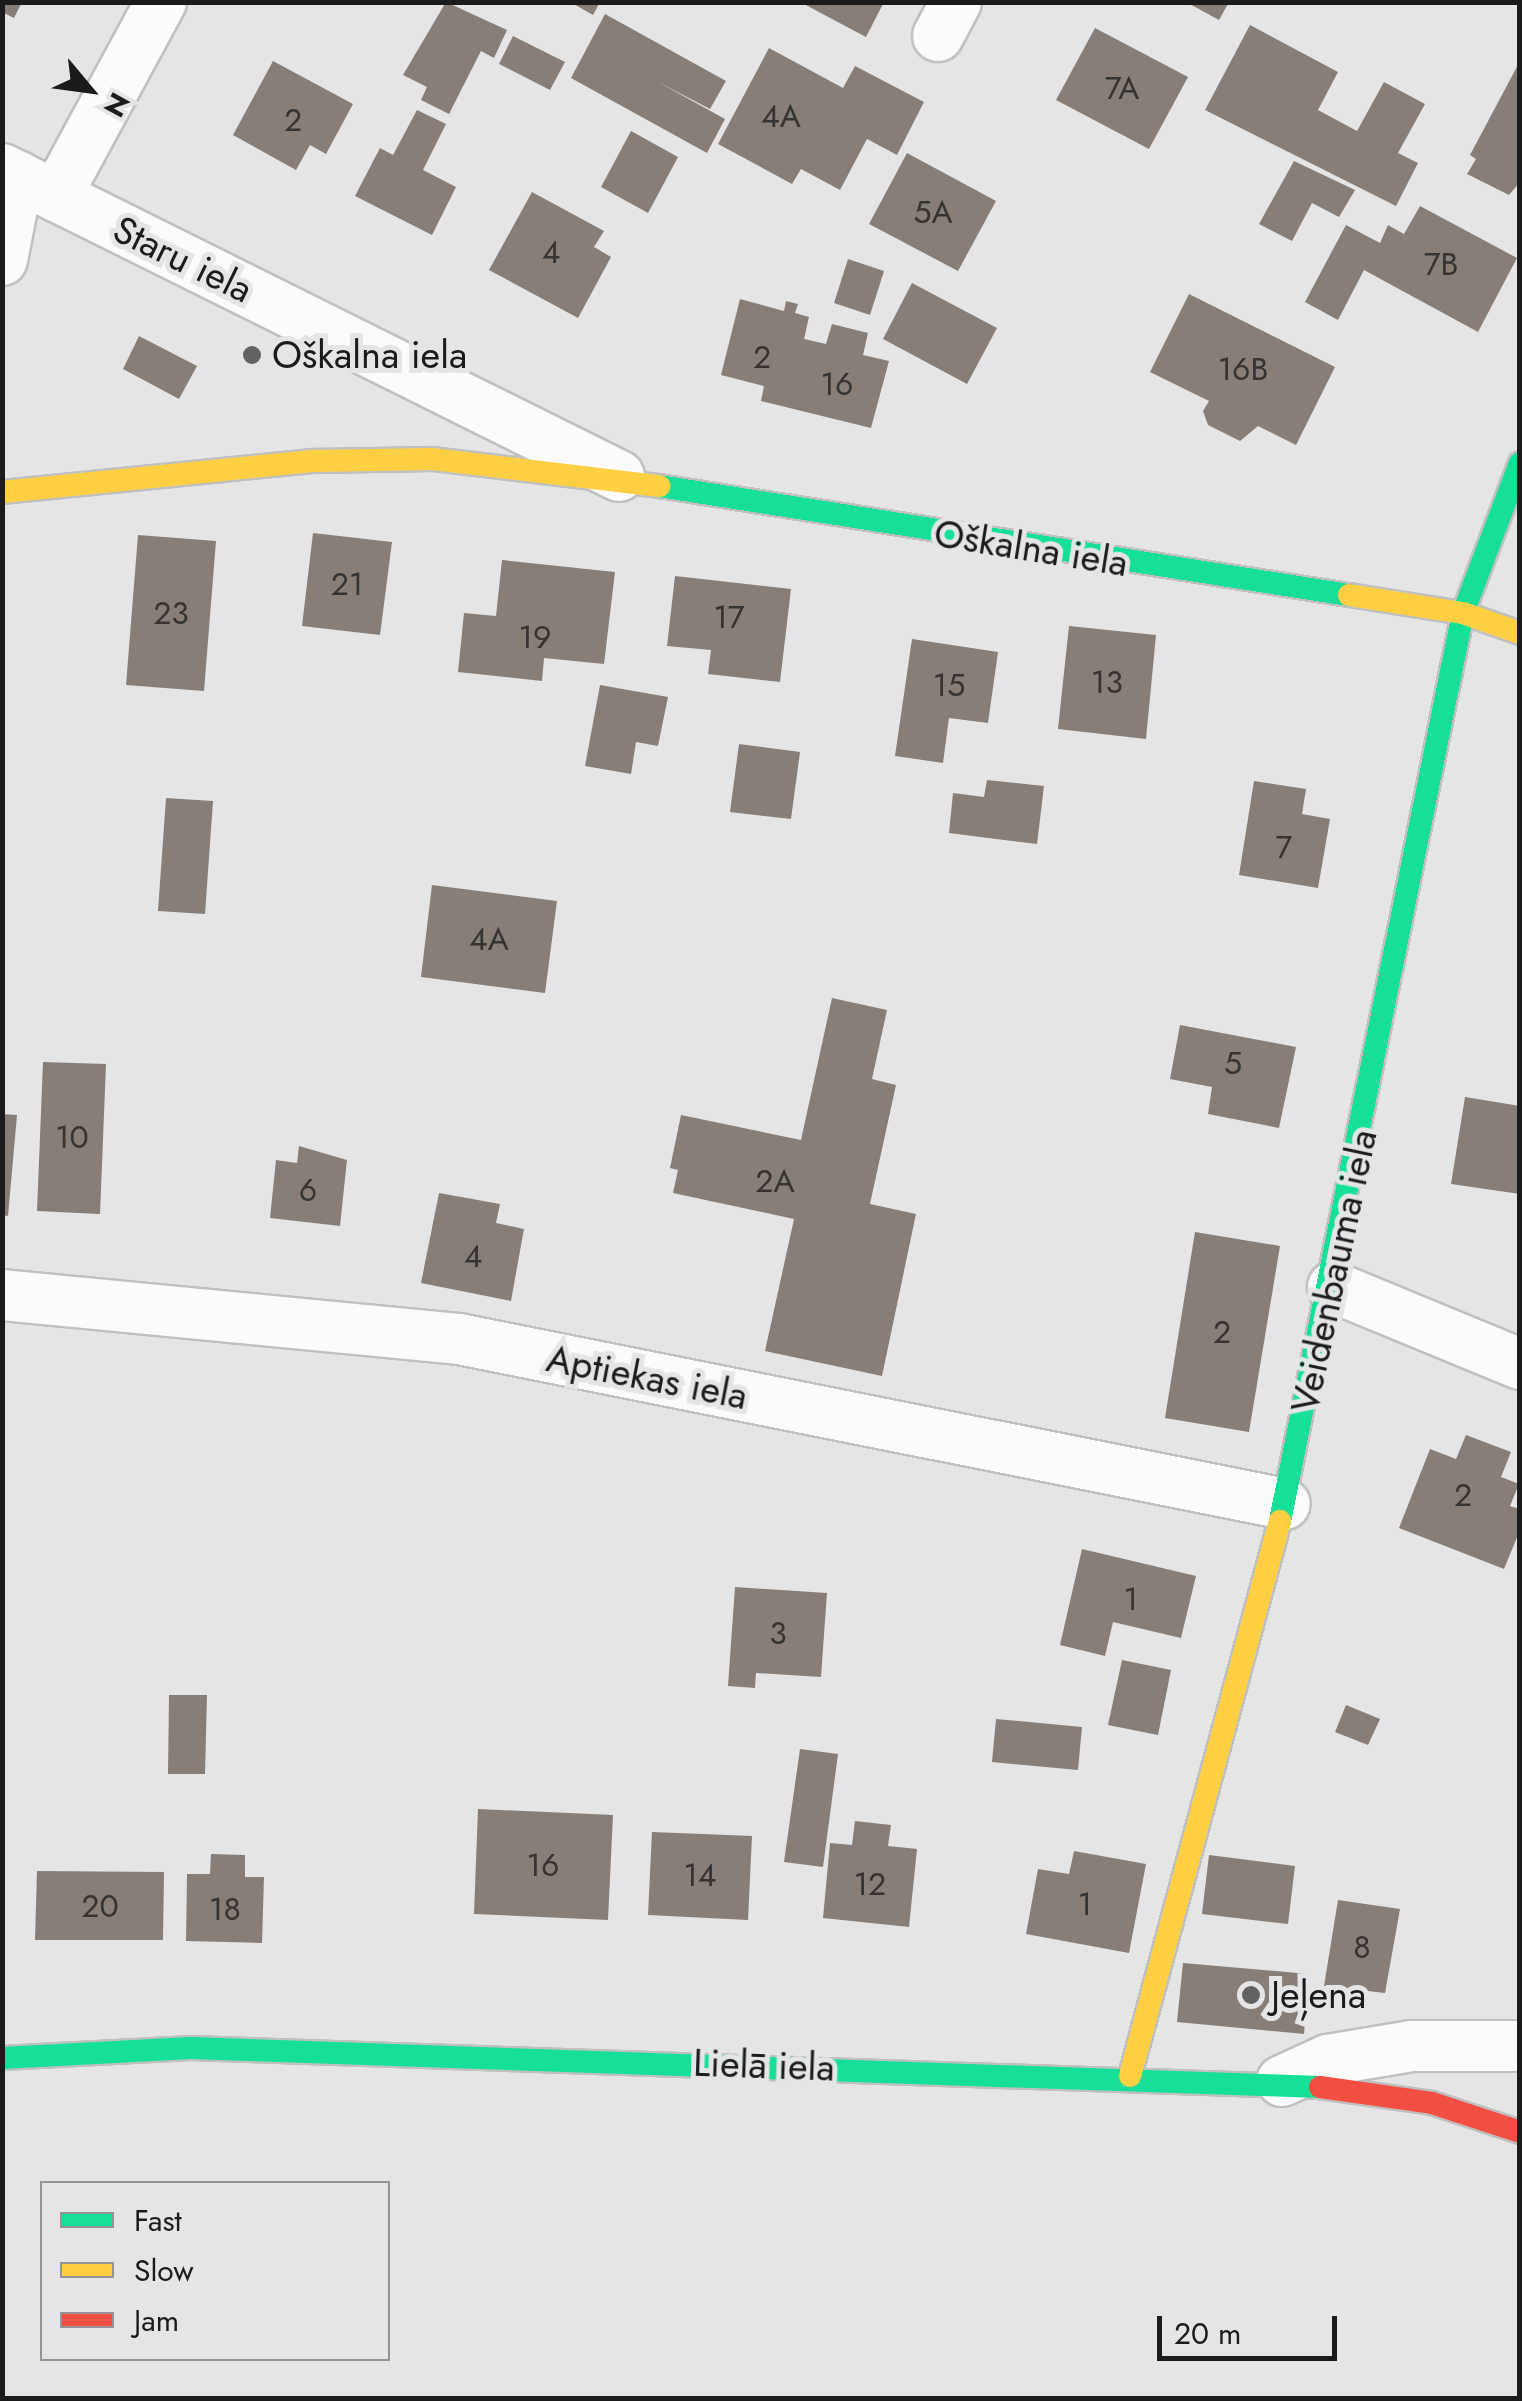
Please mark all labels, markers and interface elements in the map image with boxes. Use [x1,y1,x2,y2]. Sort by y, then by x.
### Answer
north arrow [40,40,140,140]
house number: 7A [1105,69,1139,107]
text: N [93,85,140,124]
house number: 4A [761,97,801,135]
house number: 2 [284,101,302,139]
house number: 5A [913,193,953,231]
street label: Staru iela [106,206,260,312]
house number: 4 [542,233,560,271]
house number: 7B [1424,245,1458,283]
place label: Oškalna iela [272,332,467,378]
house number: 2 [753,338,771,376]
marker: Oškalna iela [241,344,263,366]
house number: 16B [1218,350,1268,388]
house number: 16 [821,365,853,403]
street label: Oškalna iela [931,510,1131,586]
house number: 21 [331,565,363,603]
house number: 23 [153,594,189,632]
house number: 17 [713,598,745,636]
house number: 19 [519,618,551,656]
house number: 13 [1091,663,1123,701]
house number: 15 [933,666,965,704]
house number: 7 [1276,828,1292,866]
house number: 4A [469,920,509,958]
house number: 5 [1224,1044,1242,1082]
house number: 10 [55,1118,89,1156]
street label: Veidenbauma iela [1282,1125,1386,1417]
house number: 2A [755,1162,795,1200]
house number: 6 [299,1171,317,1209]
house number: 4 [464,1237,482,1275]
house number: 2 [1213,1313,1231,1351]
street label: Aptiekas iela [543,1335,751,1419]
house number: 2 [1454,1476,1472,1514]
house number: 1 [1124,1580,1138,1618]
house number: 3 [769,1614,787,1652]
house number: 16 [527,1846,559,1884]
house number: 14 [683,1856,717,1894]
house number: 12 [854,1865,886,1903]
house number: 1 [1078,1885,1092,1923]
house number: 20 [81,1887,119,1925]
house number: 18 [209,1890,241,1928]
house number: 8 [1353,1928,1371,1966]
place label: Jeļena [1271,1972,1366,2018]
marker: Jeļena [1240,1984,1262,2006]
street label: Lielā iela [692,2040,836,2090]
legend [40,2181,390,2361]
text: Fast [134,2199,182,2242]
text: Slow [134,2249,194,2292]
scale bar [1162,2296,1342,2358]
text: Jam [134,2299,179,2342]
text: 20 m [1174,2312,1241,2355]

